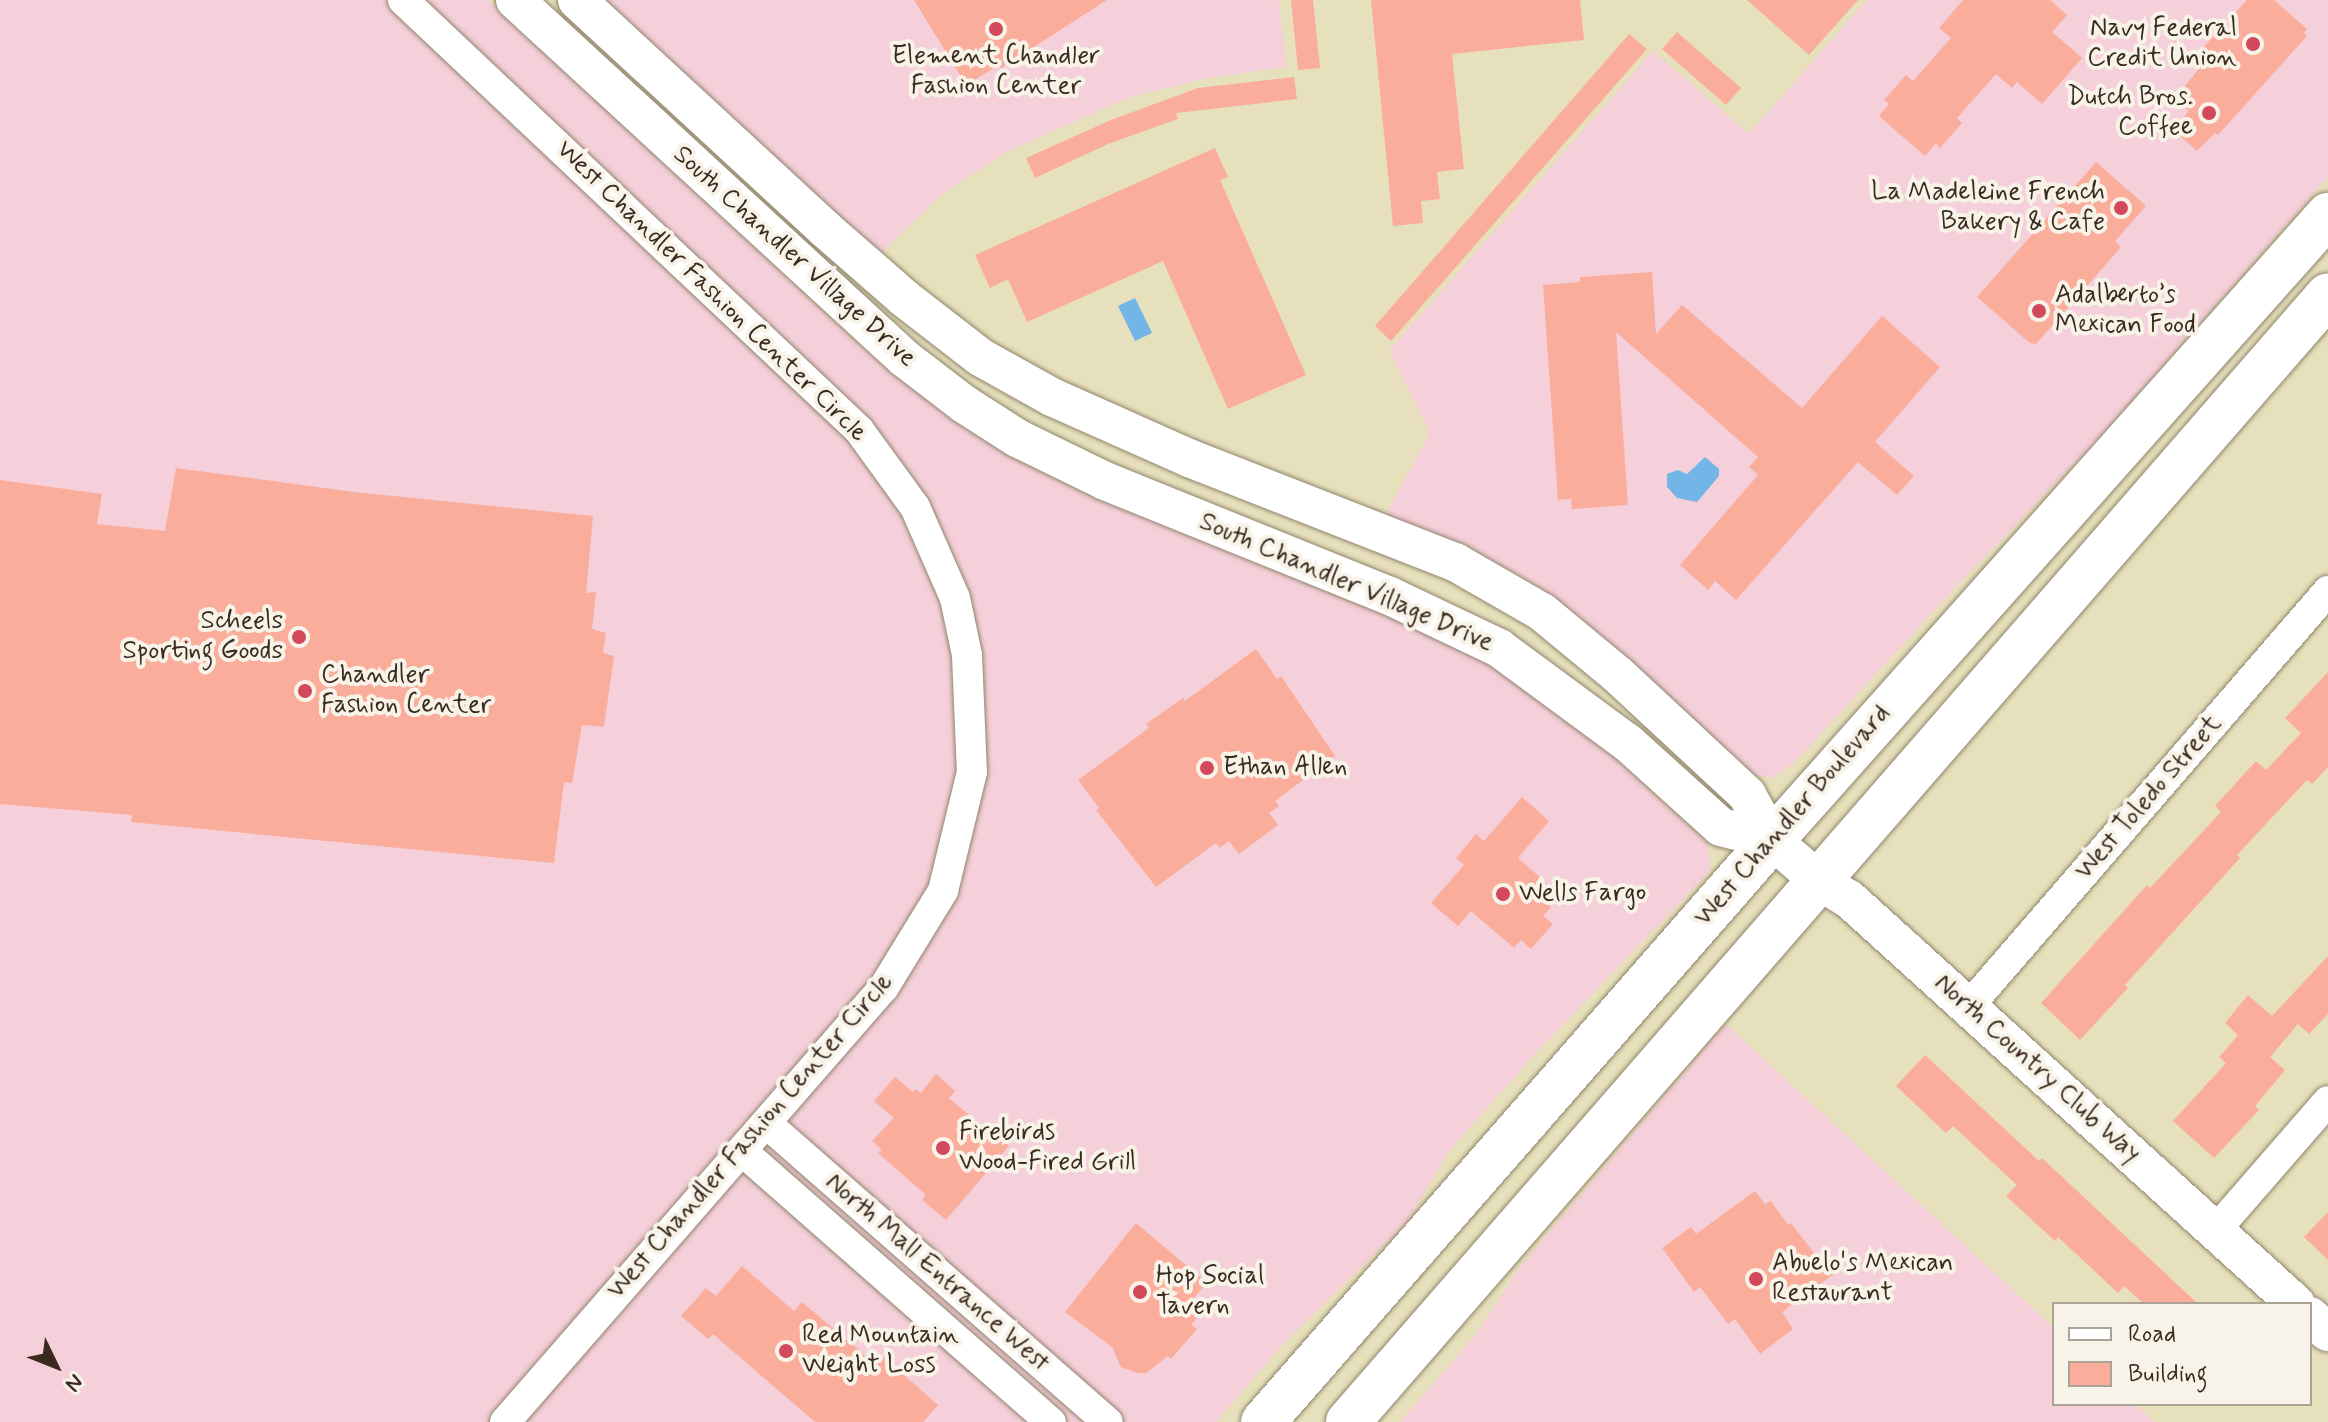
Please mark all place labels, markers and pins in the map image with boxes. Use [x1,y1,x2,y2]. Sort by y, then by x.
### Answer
place label: Navy Federal Credit Union [2090,13,2237,74]
marker: Element Chandler Fashion Center [987,20,1005,38]
marker: Navy Federal Credit Union [2244,35,2262,53]
place label: Element Chandler Fashion Center [885,41,1107,102]
place label: Dutch Bros. Coffee [2067,82,2193,144]
marker: Dutch Bros. Coffee [2200,104,2218,122]
place label: La Madeleine French Bakery & Cafe [1870,177,2105,238]
marker: La Madeleine French Bakery & Cafe [2112,199,2130,217]
place label: Adalberto’s Mexican Food [2055,280,2197,342]
marker: Adalberto’s Mexican Food [2030,302,2048,320]
place label: Scheels Sporting Goods [123,606,283,668]
marker: Scheels Sporting Goods [290,628,308,646]
place label: Chandler Fashion Center [321,660,486,722]
marker: Chandler Fashion Center [296,682,314,700]
place label: Ethan Allen [1223,752,1356,784]
marker: Ethan Allen [1198,759,1216,777]
place label: Wells Fargo [1519,878,1645,910]
marker: Wells Fargo [1494,885,1512,903]
place label: Firebirds Wood-Fired Grill [959,1117,1136,1178]
marker: Firebirds Wood-Fired Grill [934,1139,952,1157]
place label: Abuelo's Mexican Restaurant [1772,1248,1952,1310]
place label: Hop Social Tavern [1156,1261,1267,1322]
marker: Abuelo's Mexican Restaurant [1747,1270,1765,1288]
marker: Hop Social Tavern [1131,1283,1149,1301]
place label: Red Mountain Weight Loss [802,1320,954,1382]
marker: Red Mountain Weight Loss [777,1342,795,1360]

